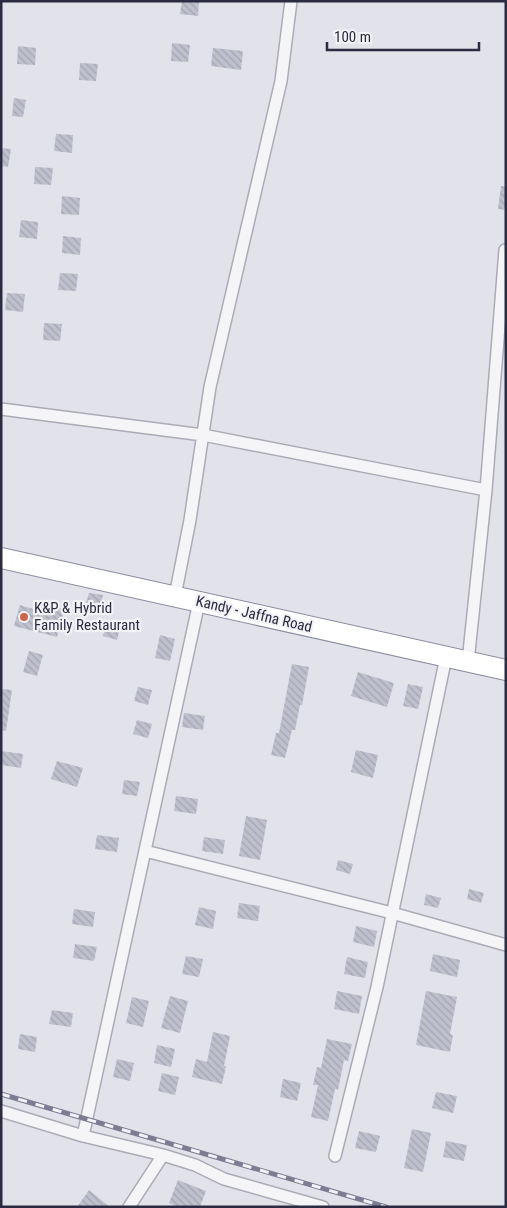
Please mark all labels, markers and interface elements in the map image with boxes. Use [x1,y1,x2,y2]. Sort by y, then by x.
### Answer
scale bar [327,20,480,52]
text: 100 m [334,28,371,46]
street label: Kandy - Jaffna Road [194,592,314,636]
place label: K&P & Hybrid Family Restaurant [34,599,140,634]
marker: K&P & Hybrid Family Restaurant [18,611,30,623]

